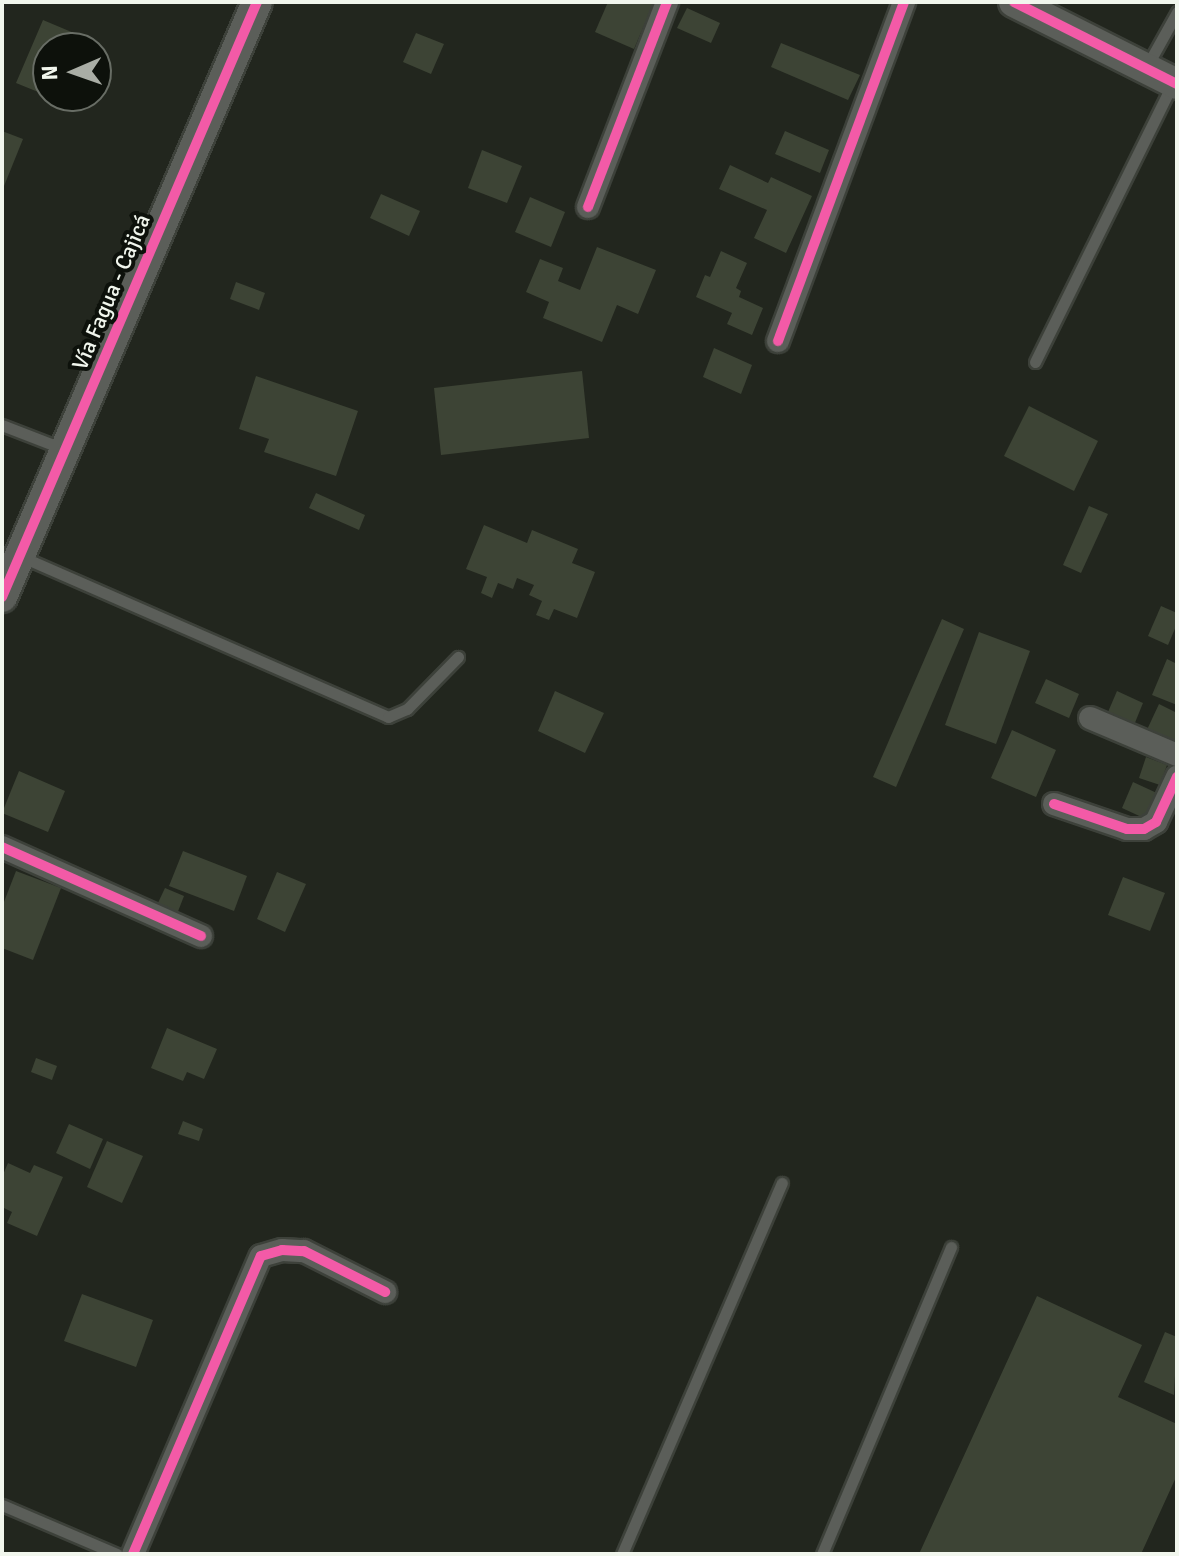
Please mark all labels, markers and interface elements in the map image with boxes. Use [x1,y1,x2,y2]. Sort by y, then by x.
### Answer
north arrow [32,32,112,112]
text: N [36,65,63,81]
street label: Vía Fagua - Cajicá [66,210,156,374]

